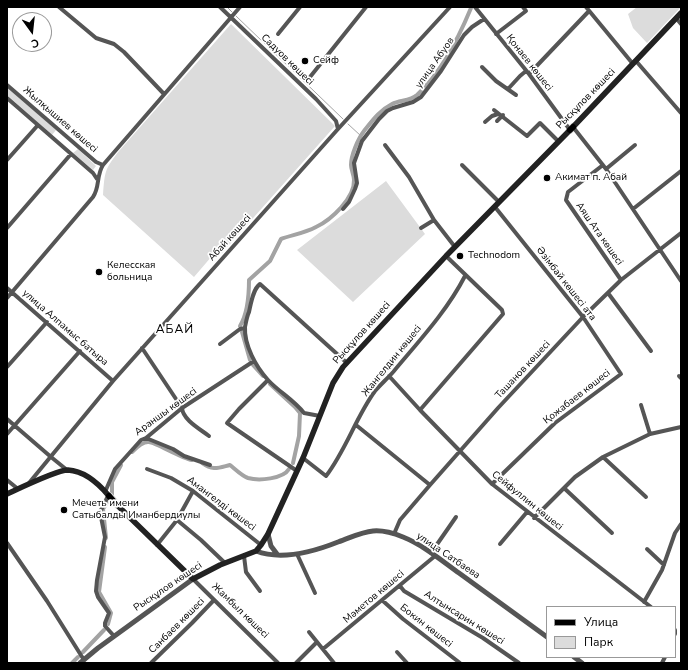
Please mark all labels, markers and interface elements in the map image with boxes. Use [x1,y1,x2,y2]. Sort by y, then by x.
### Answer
north arrow [12,12,52,52]
street label: Садуов көшесі [258,32,316,88]
street label: Қонаев көшесі [503,32,555,94]
text: С [29,35,41,51]
street label: улица Абуов [413,35,457,91]
place label: Сейф [313,55,339,67]
marker: Сейф [300,56,310,66]
street label: Рысқұлов көшесі [554,66,618,132]
street label: Жылқышиев көшесі [20,84,100,156]
place label: Акимат п. Абай [555,172,627,184]
marker: Акимат п. Абай [542,173,552,183]
street label: Аяш Ата көшесі [573,200,625,268]
street label: Абай көшесі [206,212,254,264]
street label: Әзімбай көшесі ата [533,245,599,323]
place label: Technodom [468,250,520,262]
marker: Technodom [455,251,465,261]
place label: Келесская больница [107,260,155,284]
marker: Келесская больница [94,267,104,277]
street label: улица Алпамыс батыра [20,287,110,369]
street label: Рысқұлов көшесі [331,299,393,367]
district label: АБАЙ [156,323,194,337]
street label: Жангелдин көшесі [360,323,424,399]
street label: Ташанов көшесі [493,338,553,402]
street label: Қожабаев көшесі [541,367,613,427]
street label: Араншы көшесі [133,385,199,439]
street label: Сейфуллин көшесі [489,469,565,533]
street label: Амангелді көшесі [184,474,258,534]
place label: Мечеть имени Сатыбалды Иманбердиулы [72,498,200,522]
marker: Мечеть имени Сатыбалды Иманбердиулы [59,505,69,515]
street label: улица Сатбаева [414,530,482,582]
street label: Рысқұлов көшесі [132,560,204,614]
street label: Мәметов көшесі [341,568,407,626]
street label: Жамбыл көшесі [209,581,271,641]
street label: Алтынсарин көшесі [422,588,506,648]
street label: Санбаев көшесі [147,596,207,656]
street label: Бокин көшесі [397,602,455,650]
legend [546,606,676,658]
text: Улица [584,614,618,630]
text: Парк [584,634,613,650]

